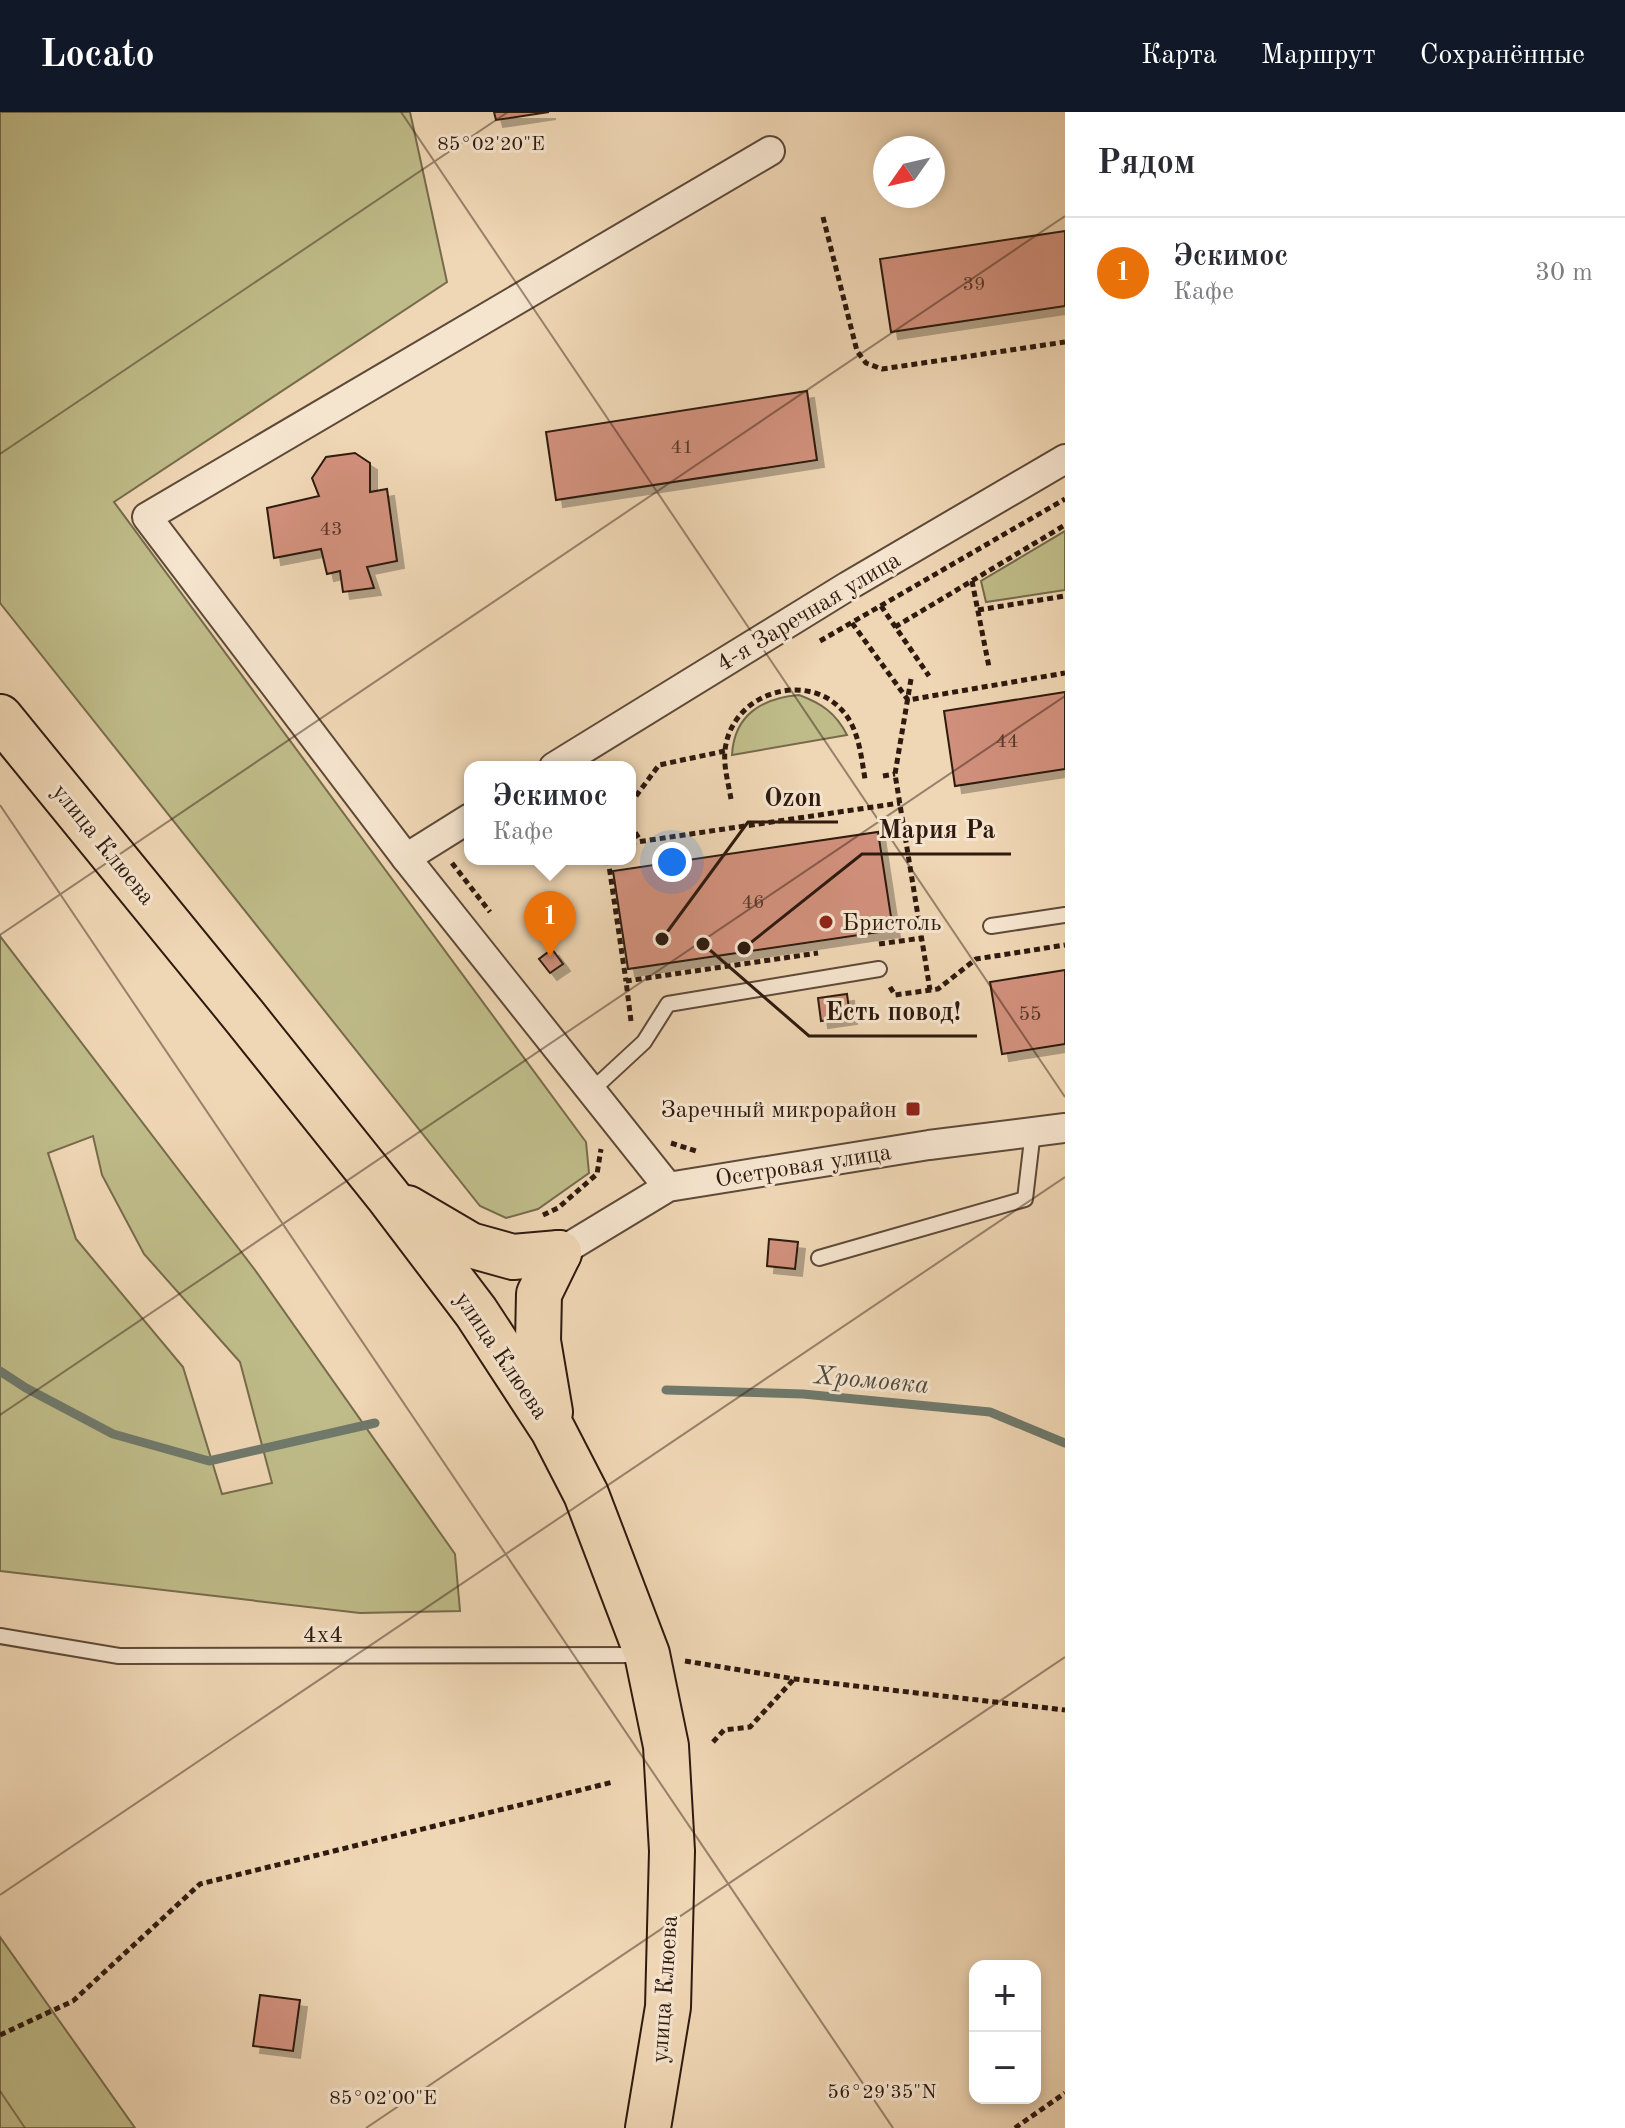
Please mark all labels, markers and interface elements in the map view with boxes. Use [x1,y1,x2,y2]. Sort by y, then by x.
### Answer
text: Locato [40,37,155,75]
text: Карта [1141,42,1217,70]
text: Маршрут [1261,42,1376,70]
text: Сохранённые [1420,42,1585,70]
text: 85°02'20"E [437,135,545,155]
north arrow [873,136,945,208]
text: Рядом [1097,147,1196,181]
text: Эскимос [1173,242,1288,272]
text: 1 [1115,260,1131,286]
text: 30 m [1535,260,1593,286]
house number: 39 [962,275,986,295]
text: Кафе [1173,279,1234,305]
house number: 41 [670,438,694,458]
house number: 43 [319,520,343,540]
street label: 4-я Заречная улица [713,548,905,677]
house number: 44 [995,732,1019,752]
popup [464,761,636,865]
callout: Ozon [748,772,838,822]
street label: улица Клюева [47,780,158,910]
text: Эскимос [492,782,608,812]
text: Ozon [764,786,822,812]
callout: Мария Ра [862,804,1011,854]
text: Мария Ра [878,818,996,844]
text: Кафе [492,819,553,845]
your location [652,842,692,882]
pin: 1 [524,891,576,957]
house number: 46 [741,893,765,913]
place label: Бристоль [842,912,941,936]
marker: Бристоль [817,913,835,931]
callout: Есть повод! [809,986,977,1036]
text: Есть повод! [825,1000,961,1026]
house number: 55 [1018,1005,1042,1025]
place label: Заречный микрорайон [661,1099,897,1123]
marker: Заречный микрорайон [904,1100,922,1118]
street label: Осетровая улица [714,1141,893,1193]
street label: улица Клюева [449,1288,552,1424]
water label: Хромовка [812,1363,930,1399]
street label: 4x4 [303,1624,343,1648]
street label: улица Клюева [649,1914,683,2064]
map controls [969,1960,1041,2104]
button: + [969,1960,1041,2032]
button: − [969,2032,1041,2104]
text: 56°29'35"N [827,2083,937,2103]
text: 85°02'00"E [329,2089,437,2109]

